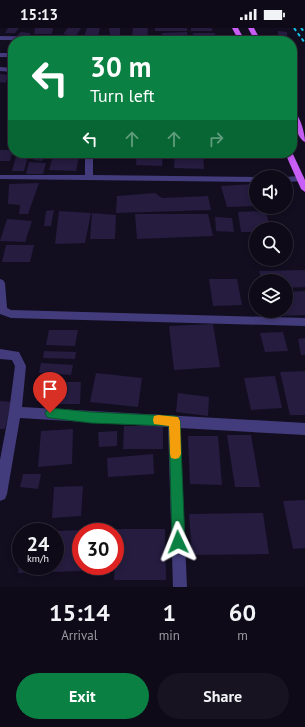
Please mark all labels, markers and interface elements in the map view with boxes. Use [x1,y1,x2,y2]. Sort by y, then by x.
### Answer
text: 15:13 [20,5,58,24]
text: 30 m [90,48,151,85]
icon: left [24,52,76,104]
text: Turn left [90,84,155,107]
icon: left [79,128,101,150]
icon: ahead [121,128,143,150]
icon: ahead [163,128,185,150]
icon: right [205,128,227,150]
map controls [249,170,293,318]
button: sound [249,170,293,214]
button: search [249,222,293,266]
button: layers [249,274,293,318]
pin [33,372,67,413]
icon: arrive [39,378,61,400]
position arrow [157,521,199,563]
speed limit sign: 30 [72,523,124,575]
text: 24 [27,531,49,557]
text: km/h [27,552,49,565]
text: 15:14 [49,597,110,628]
text: 1 [163,597,176,628]
text: 60 [229,597,256,628]
text: Arrival [61,627,98,644]
text: min [159,627,180,644]
text: m [237,627,248,644]
button: Exit [16,673,149,719]
button: Share [157,673,289,719]

